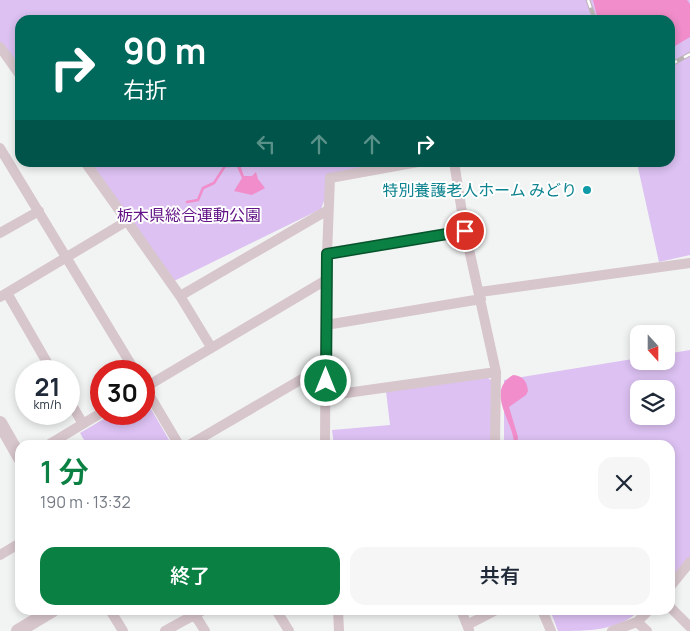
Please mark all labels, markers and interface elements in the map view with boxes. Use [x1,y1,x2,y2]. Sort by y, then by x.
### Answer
text: 90 m [123,27,206,75]
icon: right [40,35,105,100]
text: 右折 [123,75,167,105]
icon: left [252,130,280,158]
icon: ahead [305,130,333,158]
icon: ahead [358,130,386,158]
icon: right [411,130,439,158]
place label: 特別養護老人ホーム みどり [382,179,577,201]
marker: 特別養護老人ホーム みどり [581,184,593,196]
park label: 栃木県総合運動公園 [117,204,261,226]
pin [444,210,486,252]
icon: arrive [451,217,479,245]
north arrow [630,325,675,370]
map controls [630,325,675,425]
position arrow [299,354,351,406]
speed limit sign: 30 [90,360,155,425]
text: 21 [35,369,60,404]
button: layers [630,380,675,425]
text: km/h [34,396,61,413]
text: 1 分 [40,451,89,492]
button: close [598,457,650,509]
text: 190 m · 13:32 [40,491,131,513]
button: 終了 [40,547,340,605]
button: 共有 [350,547,650,605]

